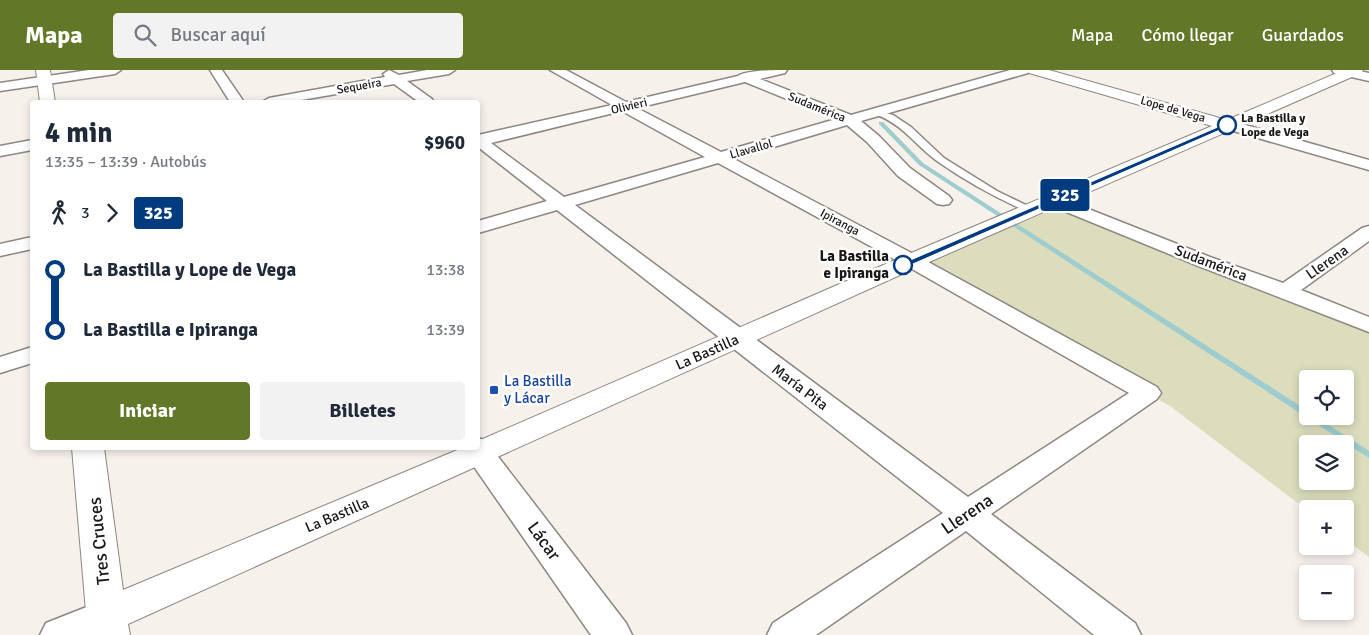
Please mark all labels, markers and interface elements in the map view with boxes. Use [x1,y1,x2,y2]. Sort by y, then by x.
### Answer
search box [113,13,463,58]
text: Mapa [25,20,83,50]
icon: search [131,21,159,49]
text: Buscar aquí [171,23,266,47]
text: Mapa [1071,24,1113,46]
text: Cómo llegar [1141,24,1234,46]
text: Guardados [1262,24,1344,46]
street label: Sequeira [336,75,383,98]
street label: Sudamérica [786,89,848,126]
street label: Lope de Vega [1139,93,1207,126]
street label: Olivieri [609,95,649,118]
place label: La Bastilla y Lope de Vega [1241,111,1309,140]
marker: La Bastilla y Lope de Vega [1217,115,1237,135]
text: 4 min [45,116,113,150]
text: $960 [424,131,465,155]
street label: Llavallol [728,136,775,163]
text: 13:35 – 13:39 · Autobús [45,152,206,172]
line badge: 325 [1036,179,1094,211]
text: 325 [1050,184,1080,206]
icon: walk [45,199,73,227]
icon: forward [98,199,126,227]
text: 325 [144,202,173,224]
text: 3 [81,203,90,223]
street label: Ipiranga [817,206,862,239]
street label: Sudamérica [1172,241,1250,285]
street label: Llerena [1302,241,1352,283]
place label: La Bastilla e Ipiranga [820,247,889,282]
marker: La Bastilla e Ipiranga [893,255,913,275]
text: La Bastilla y Lope de Vega [83,258,296,282]
text: 13:38 [426,260,465,280]
text: La Bastilla e Ipiranga [83,318,258,342]
text: 13:39 [426,320,465,340]
street label: La Bastilla [672,330,742,374]
street label: María Pita [768,360,832,414]
map controls [1299,370,1354,620]
button: locate [1299,370,1354,425]
place label: La Bastilla y Lácar [504,372,572,407]
button: Iniciar [45,382,250,440]
button: Billetes [260,382,465,440]
marker: La Bastilla y Lácar [488,384,500,396]
button: layers [1299,435,1354,490]
street label: Llerena [937,489,997,539]
street label: La Bastilla [302,494,372,536]
street label: Tres Cruces [83,496,115,586]
button: + [1299,500,1354,555]
street label: Lácar [523,517,566,565]
button: − [1299,565,1354,620]

